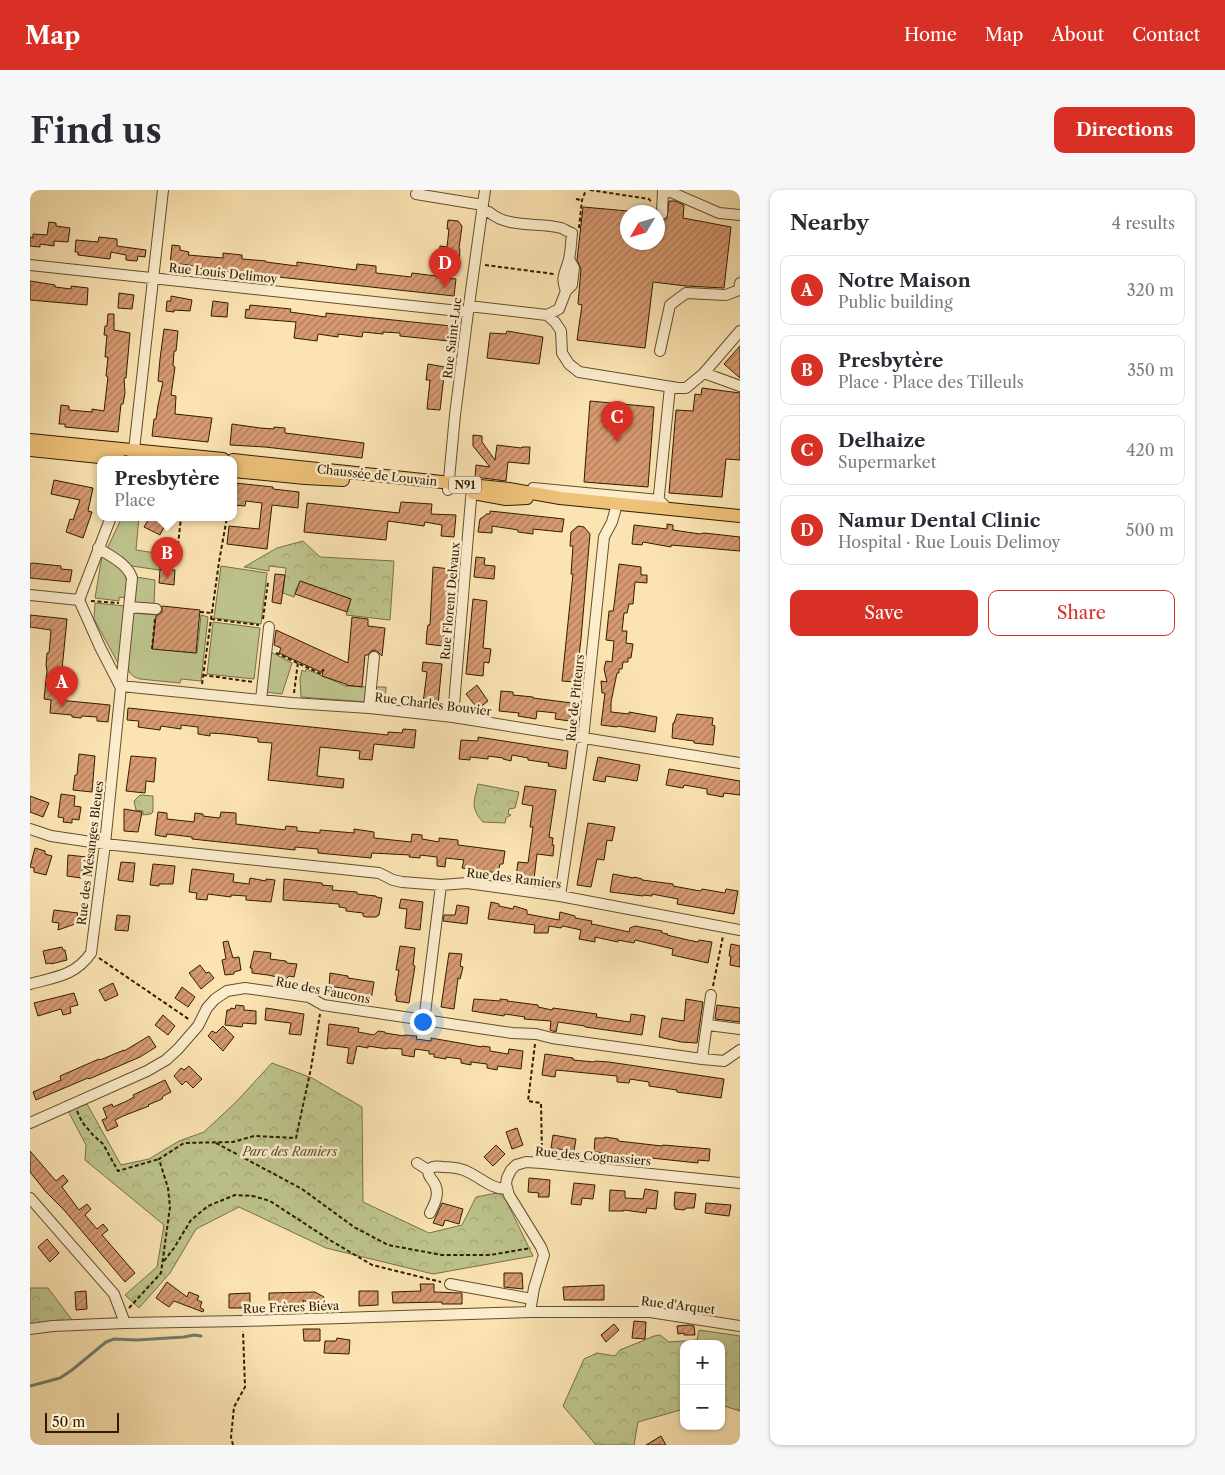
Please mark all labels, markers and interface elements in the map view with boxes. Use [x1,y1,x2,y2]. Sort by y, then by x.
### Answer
text: Map [25,21,80,50]
text: Home [904,24,957,46]
text: Map [985,24,1023,46]
text: About [1051,24,1104,46]
text: Contact [1132,24,1200,46]
button: Directions [1054,107,1195,153]
text: Find us [30,109,162,152]
north arrow [620,205,665,250]
text: Nearby [790,210,869,235]
text: 4 results [1112,213,1175,233]
pin: D [429,247,461,288]
street label: Rue Louis Delimoy [168,260,278,286]
text: Notre Maison [838,269,971,292]
text: A [801,280,813,300]
text: 320 m [1127,280,1174,300]
text: Public building [838,292,953,312]
street label: Rue Saint-Luc [440,296,464,380]
text: Presbytère [838,349,943,372]
text: B [801,360,813,380]
text: 350 m [1127,360,1174,380]
text: Place · Place des Tilleuls [838,372,1024,392]
pin: C [601,401,633,442]
text: Delhaize [838,429,925,452]
text: C [801,440,813,460]
text: 420 m [1126,440,1174,460]
text: Supermarket [838,452,936,472]
popup [97,456,237,521]
street label: Chaussée de Louvain [316,461,438,489]
text: Presbytère [114,467,220,490]
road number: N91 [449,476,481,494]
text: Place [114,490,155,510]
text: Namur Dental Clinic [838,509,1040,532]
text: D [800,520,814,540]
text: 500 m [1126,520,1174,540]
text: Hospital · Rue Louis Delimoy [838,532,1060,552]
pin: B [151,537,183,578]
street label: Rue Florent Delvaux [437,542,463,660]
button: Save [790,590,978,636]
button: Share [988,590,1175,636]
street label: Rue de Pitteurs [563,654,587,742]
pin: A [46,666,78,707]
street label: Rue Charles Bouvier [374,689,492,719]
street label: Rue des Mésanges Bleues [74,780,106,926]
street label: Rue des Ramiers [466,865,562,891]
street label: Rue des Faucons [274,973,372,1007]
your location [410,1009,436,1035]
street label: Rue des Cognassiers [534,1143,652,1169]
park label: Parc des Ramiers [241,1144,338,1159]
street label: Rue d'Arquet [640,1293,717,1317]
street label: Rue Frères Biéva [243,1298,340,1316]
map controls [680,1340,725,1430]
button: + [680,1340,725,1385]
button: − [680,1385,725,1430]
scale bar [45,1410,119,1433]
text: 50 m [52,1413,85,1431]

